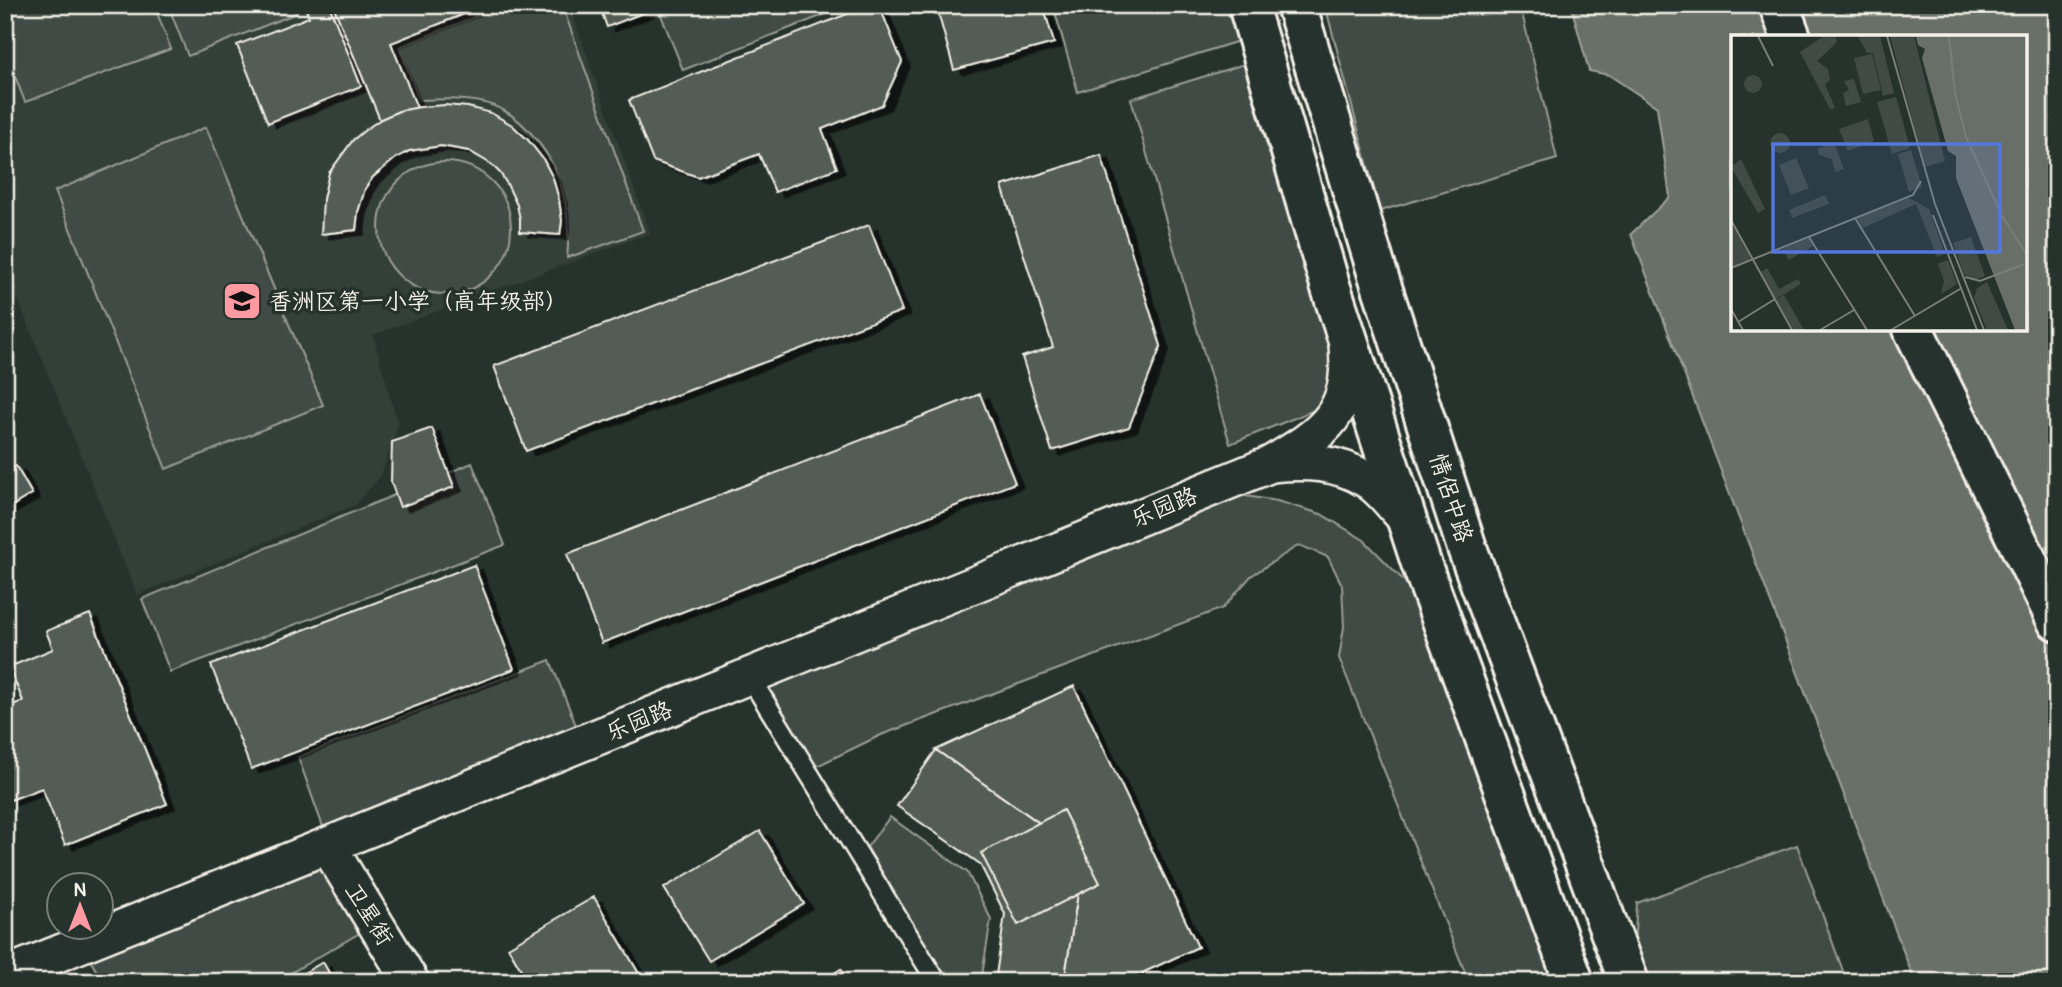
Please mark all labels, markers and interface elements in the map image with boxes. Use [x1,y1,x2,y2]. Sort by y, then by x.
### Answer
inset map [1731,35,2027,331]
school or university icon: 香洲区第一小学（高年级部） [221,280,263,322]
place label: 香洲区第一小学（高年级部） [269,287,568,316]
street label: 情侶中路 [1423,450,1479,546]
street label: 乐园路 [1127,481,1201,533]
street label: 乐园路 [602,695,676,747]
north arrow [46,872,116,942]
street label: 卫星街 [338,877,400,951]
text: N [74,878,87,902]

